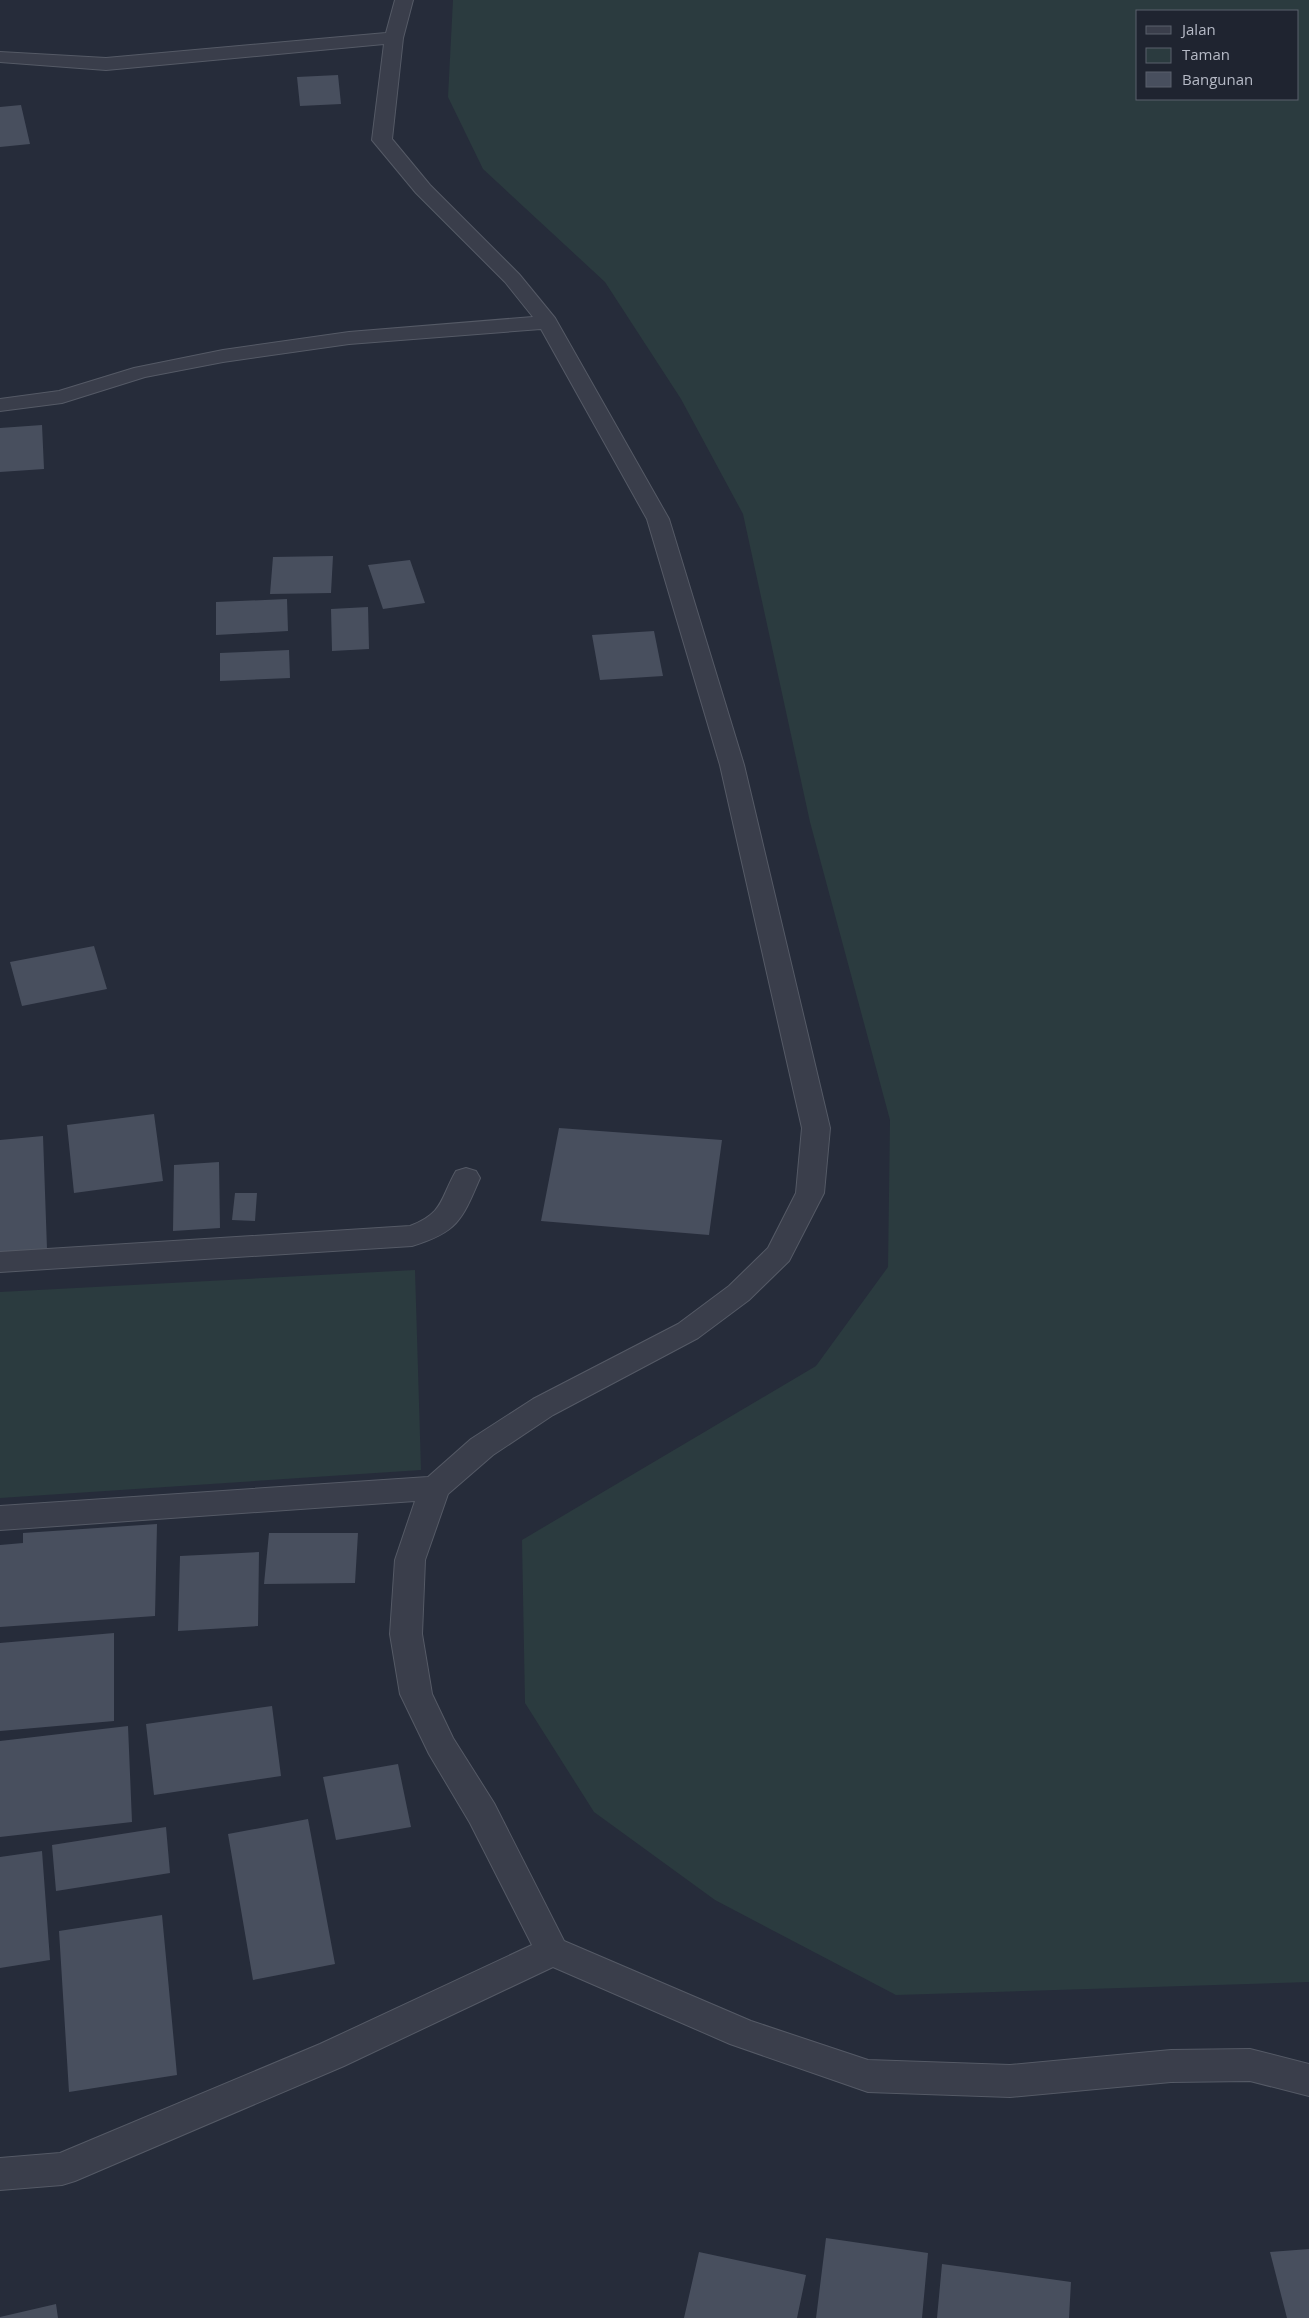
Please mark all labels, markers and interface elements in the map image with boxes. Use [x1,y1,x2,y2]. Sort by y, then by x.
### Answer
legend [1136,10,1299,100]
text: Jalan [1180,19,1216,39]
text: Taman [1182,44,1230,64]
text: Bangunan [1182,69,1253,89]

